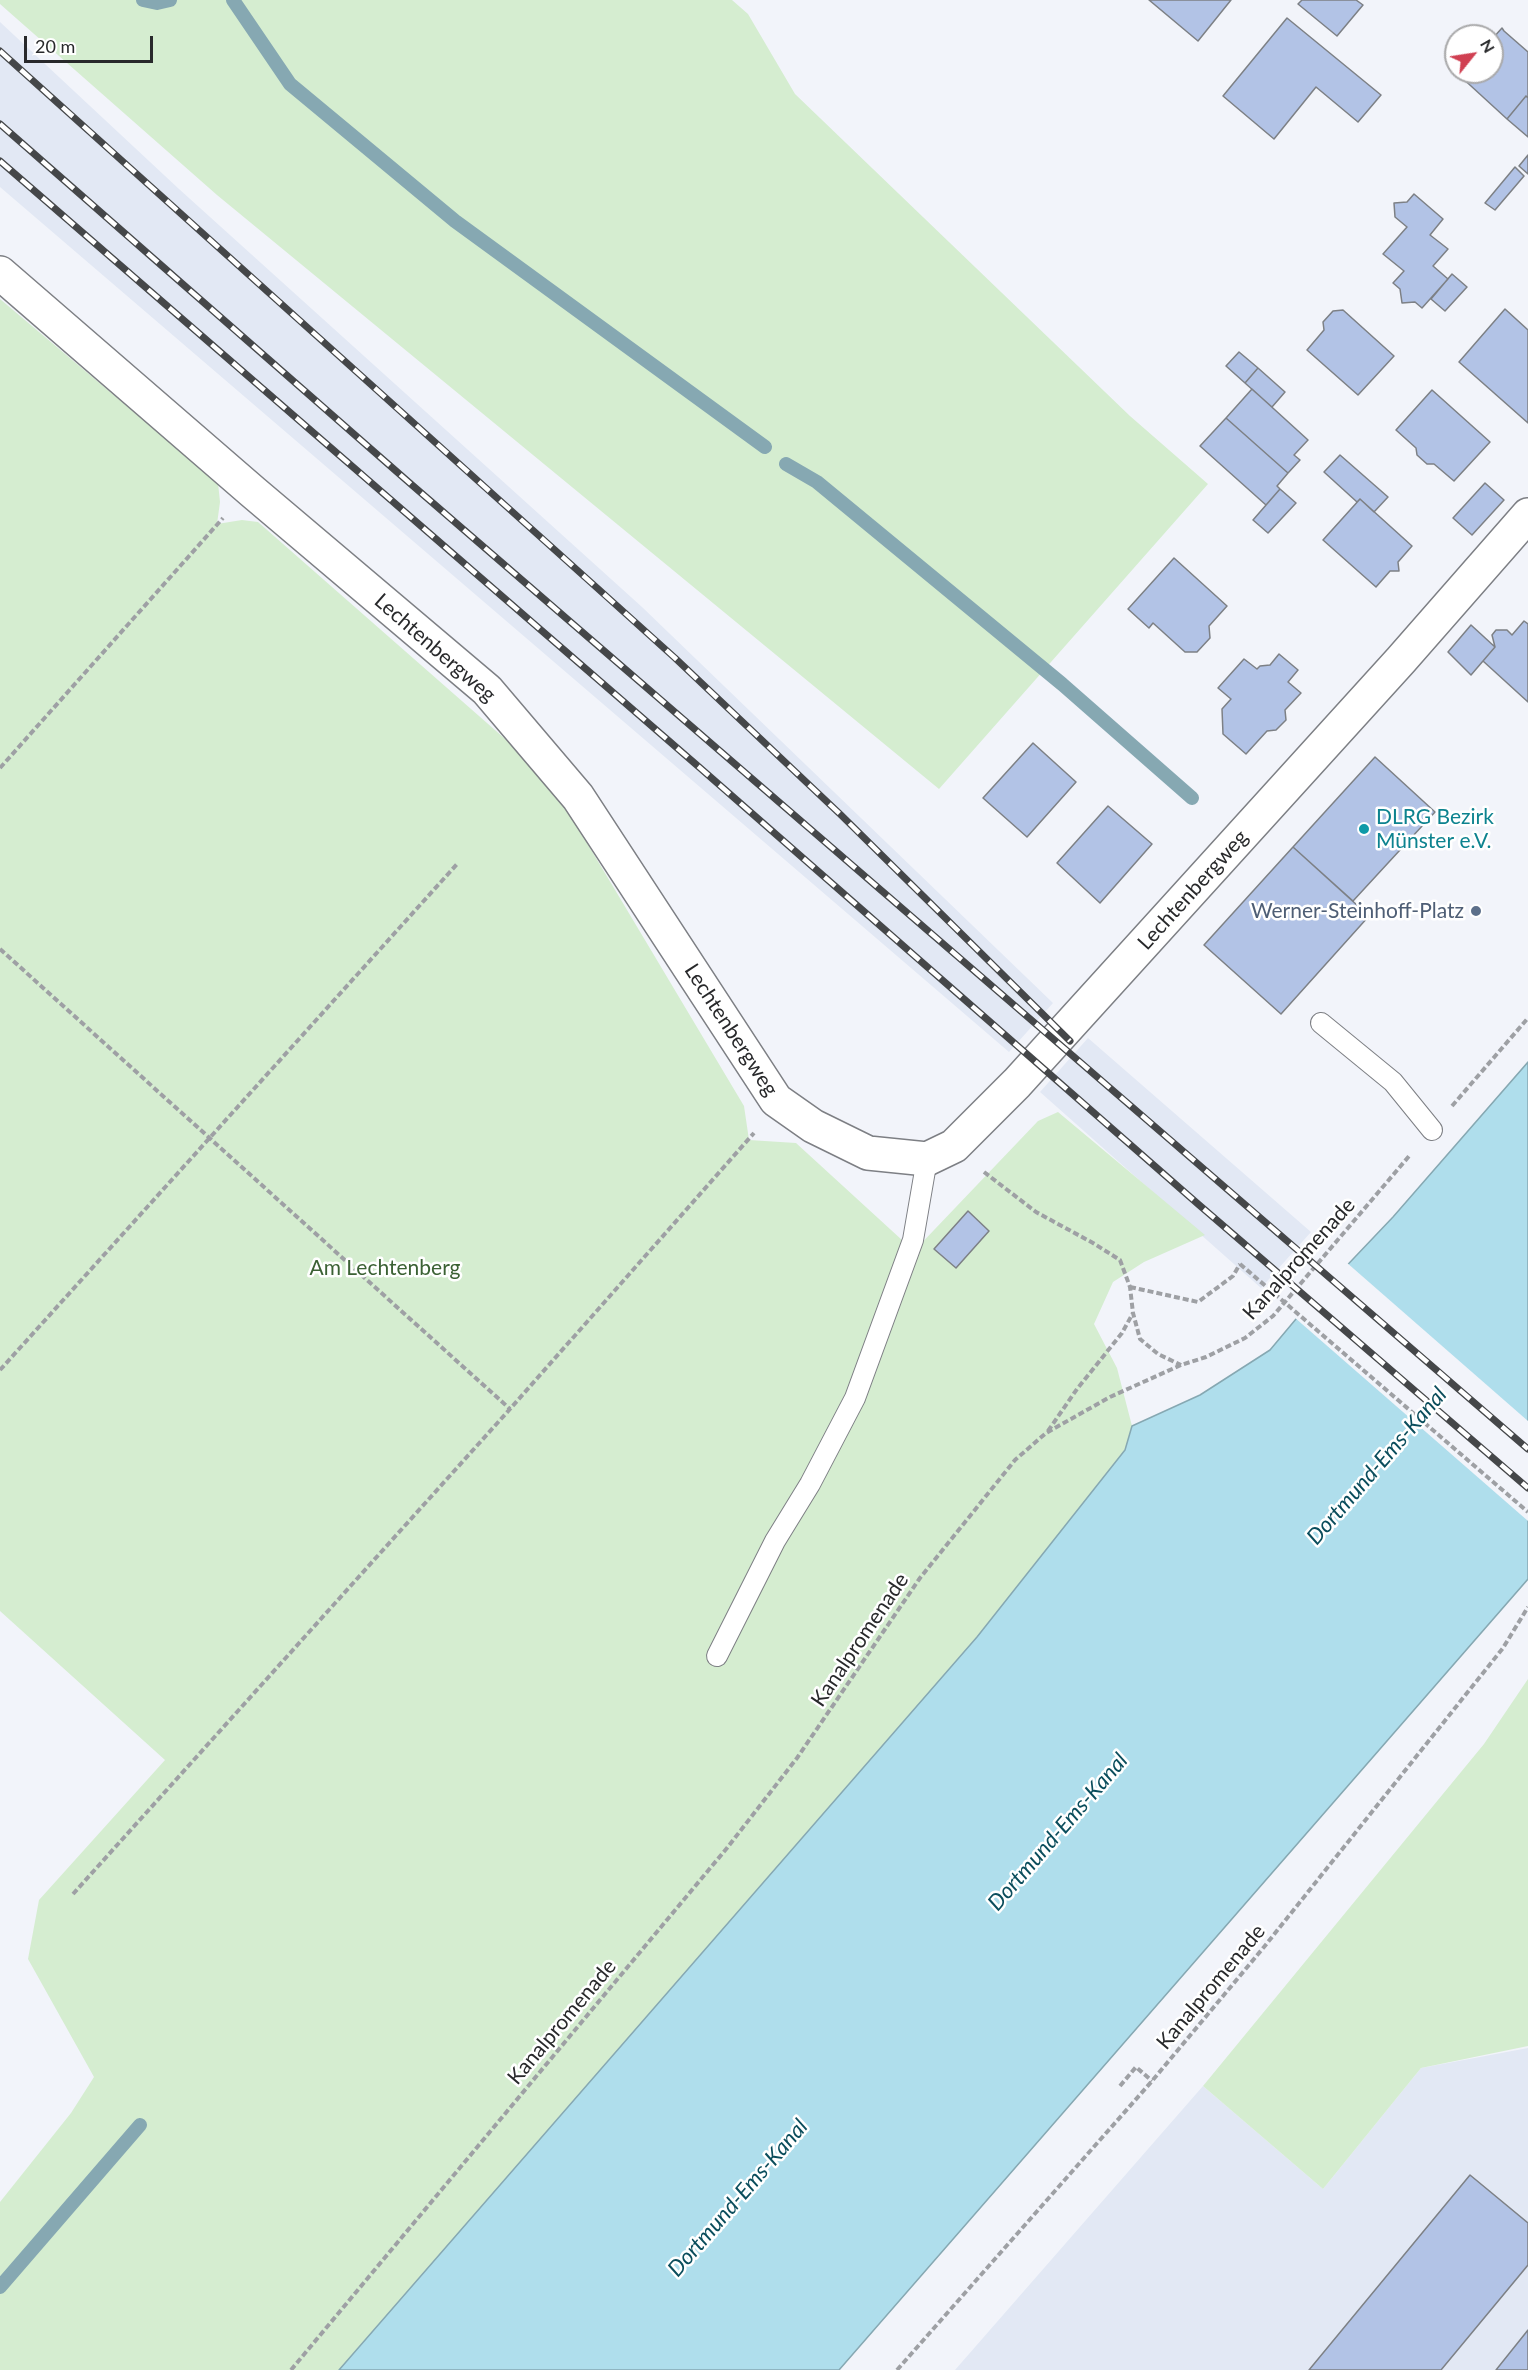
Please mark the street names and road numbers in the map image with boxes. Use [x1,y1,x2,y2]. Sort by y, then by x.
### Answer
street label: Lechtenbergweg [369,588,501,708]
street label: Lechtenbergweg [1133,825,1253,955]
street label: Lechtenbergweg [679,959,783,1101]
street label: Kanalpromenade [1238,1193,1360,1325]
street label: Kanalpromenade [806,1568,914,1712]
street label: Kanalpromenade [1151,1919,1271,2055]
street label: Kanalpromenade [502,1954,622,2090]

